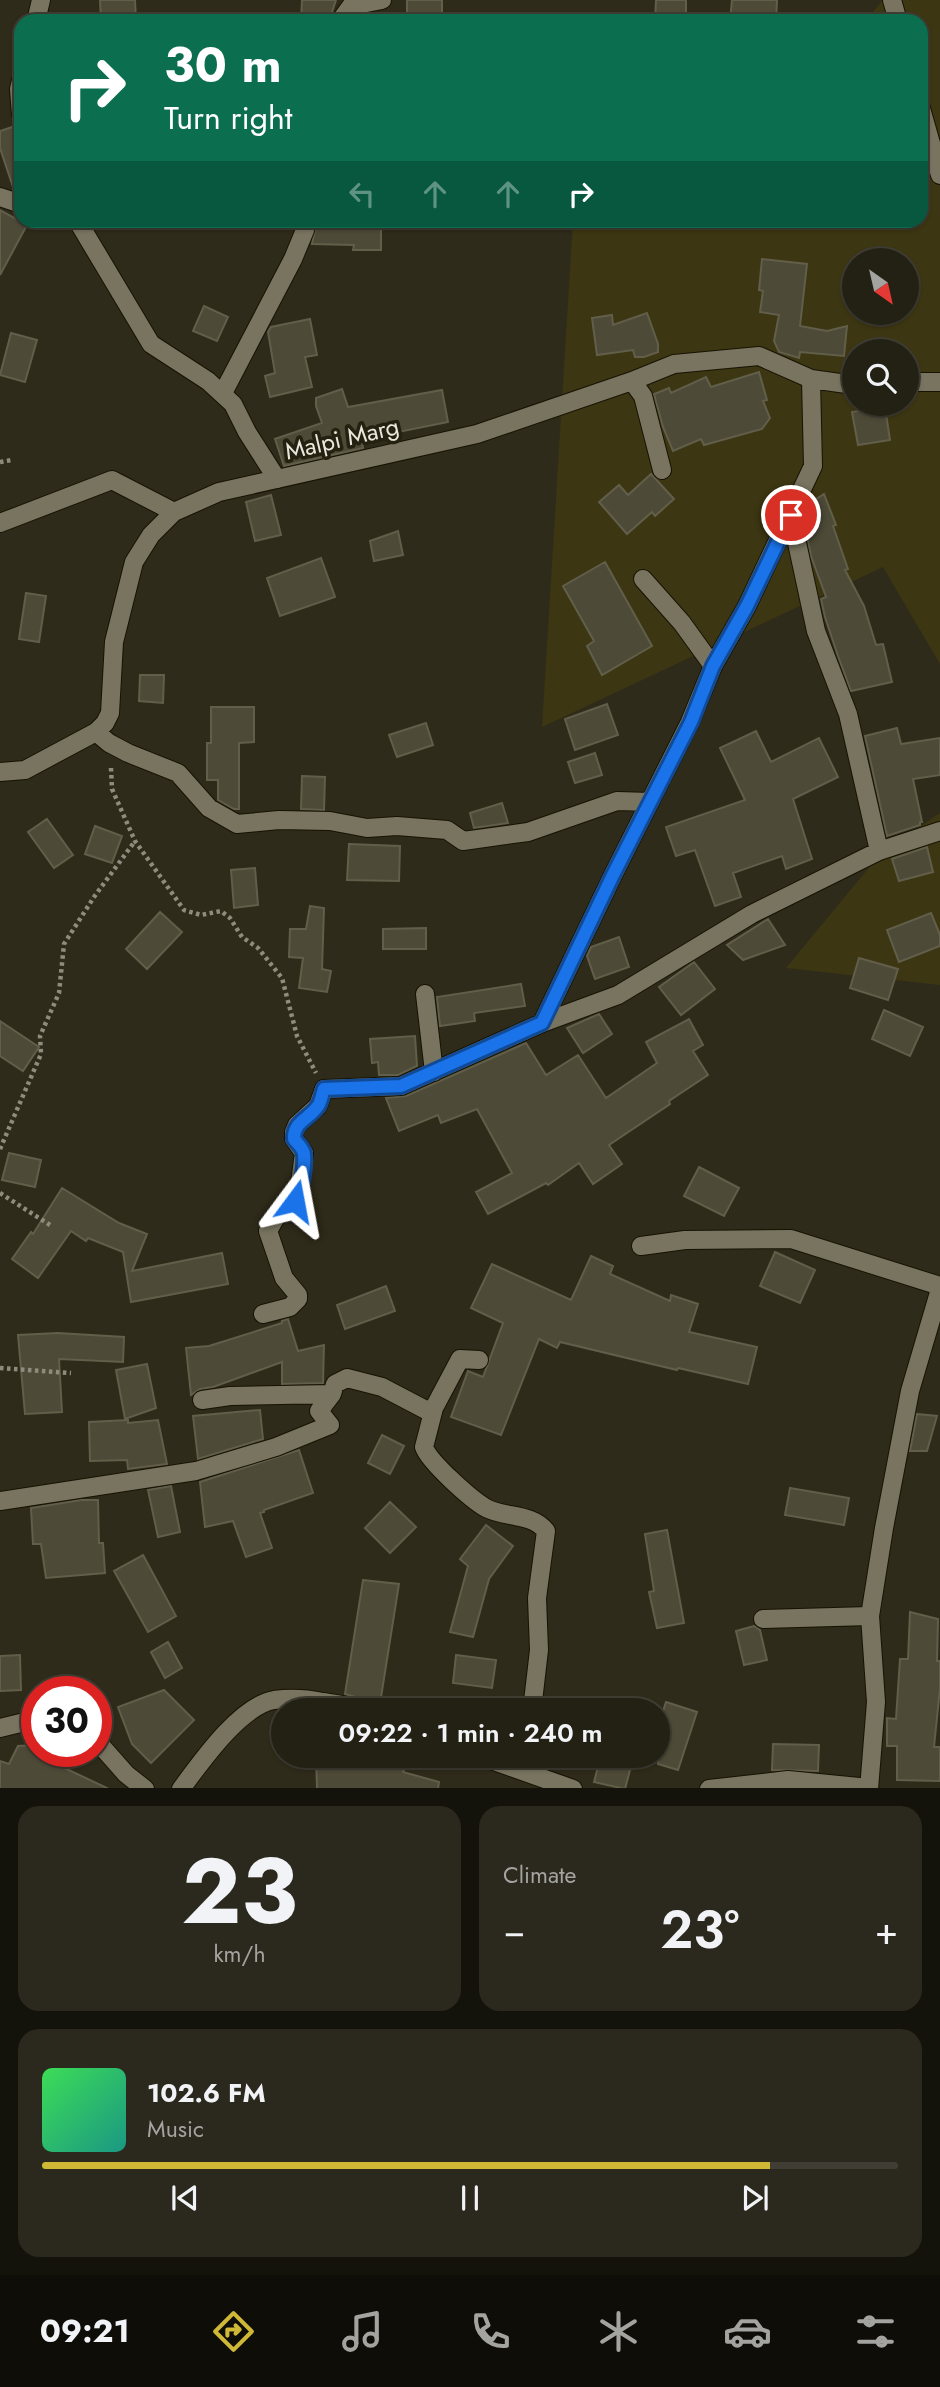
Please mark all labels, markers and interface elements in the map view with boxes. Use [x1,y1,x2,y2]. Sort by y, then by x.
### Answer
text: 30 m [164,30,282,100]
icon: right [49,42,140,133]
text: Turn right [164,95,293,141]
icon: left [343,175,381,213]
icon: ahead [416,175,454,213]
icon: ahead [489,175,527,213]
icon: right [562,175,600,213]
north arrow [842,248,919,326]
map controls [842,248,919,416]
button: search [842,339,919,416]
street label: Malpi Marg [281,408,402,469]
pin [761,485,821,545]
icon: arrive [772,496,810,534]
position arrow [258,1164,332,1238]
speed limit sign: 30 [21,1676,112,1767]
text: 09:22 · 1 min · 240 m [338,1714,603,1752]
text: 23 [181,1826,298,1957]
text: Climate [503,1858,576,1892]
text: 23° [661,1892,739,1968]
text: − [503,1903,525,1958]
text: + [875,1903,898,1958]
text: km/h [214,1937,265,1971]
text: 102.6 FM [147,2074,266,2112]
text: Music [147,2112,204,2146]
icon: previous [166,2179,204,2217]
icon: pause [451,2179,489,2217]
icon: next [736,2179,774,2217]
icon: directions [209,2307,258,2356]
icon: music [338,2307,387,2356]
icon: phone [466,2307,515,2356]
icon: climate [594,2307,643,2356]
icon: car [723,2307,772,2356]
icon: filters [851,2307,900,2356]
text: 09:21 [40,2308,130,2354]

